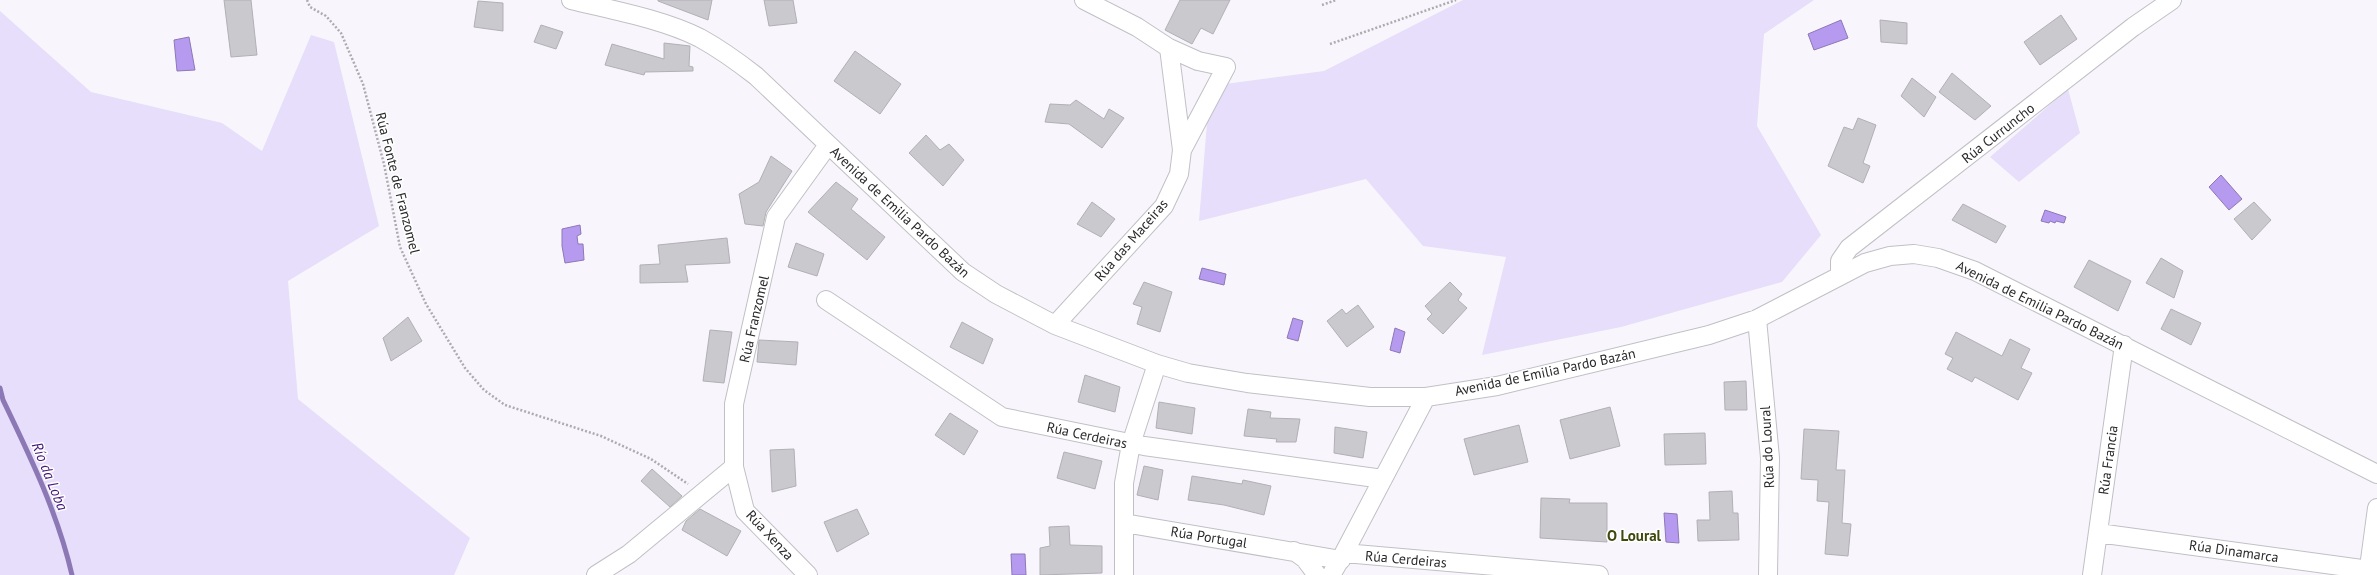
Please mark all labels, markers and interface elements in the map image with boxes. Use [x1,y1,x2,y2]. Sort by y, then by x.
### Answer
street label: Rúa Curruncho [1958,99,2038,167]
street label: Rúa Fonte de Franzomel [372,110,424,256]
street label: Avenida de Emilia Pardo Bazán [826,143,974,281]
street label: Rúa das Maceiras [1090,195,1172,285]
street label: Avenida de Emilia Pardo Bazán [1953,257,2127,353]
street label: Rúa Franzomel [735,274,773,364]
street label: Avenida de Emilia Pardo Bazán [1453,344,1637,400]
street label: Rúa do Loural [1756,405,1778,489]
street label: Rúa Cerdeiras [1045,418,1129,452]
street label: Rúa Francia [2094,424,2122,496]
water label: Río da Loba [28,439,73,514]
street label: Rúa Xenza [742,506,798,564]
street label: Rúa Portugal [1169,522,1249,552]
district label: O Loural [1607,526,1662,545]
street label: Rúa Dinamarca [2188,536,2280,566]
street label: Rúa Cerdeiras [1364,546,1448,572]

